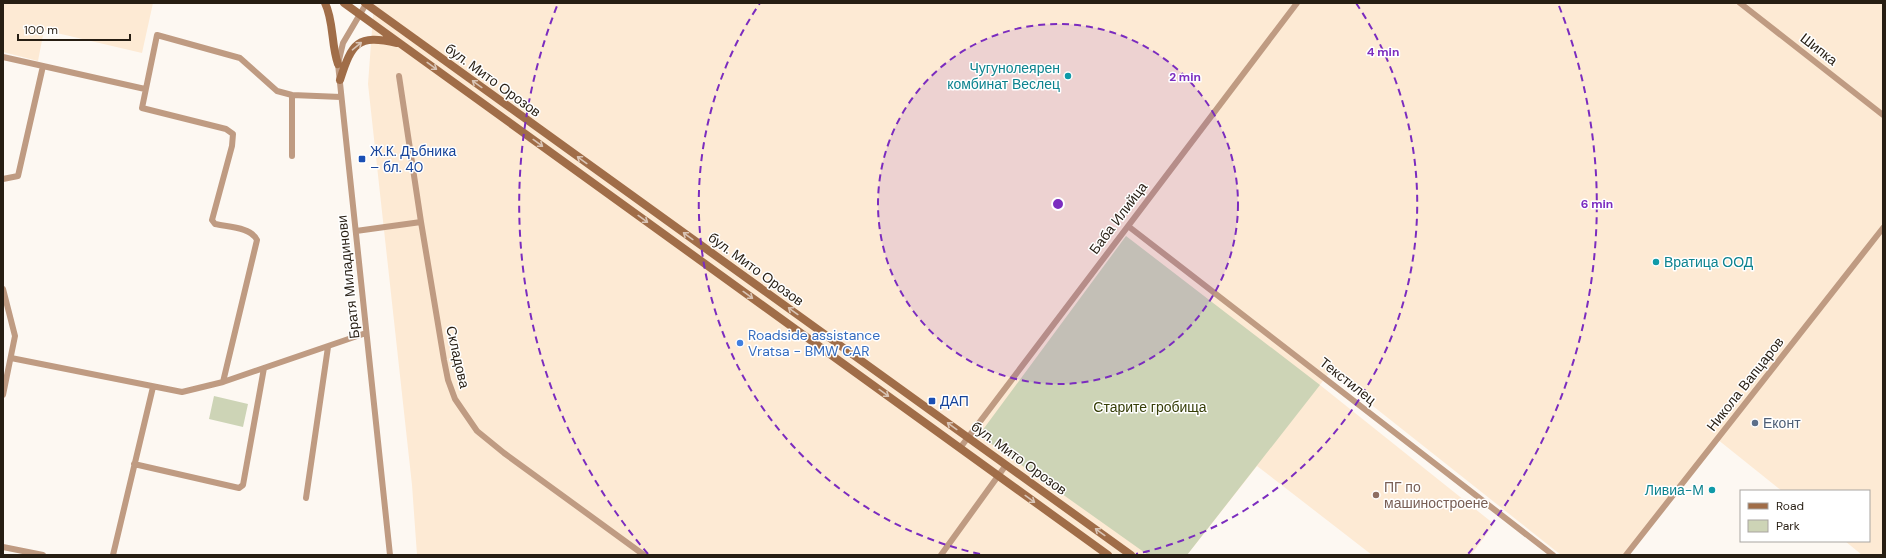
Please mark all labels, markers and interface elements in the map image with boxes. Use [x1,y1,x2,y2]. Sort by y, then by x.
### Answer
scale bar [18,16,130,42]
text: 100 m [24,22,58,38]
street label: Шипка [1797,29,1841,69]
street label: бул. Мито Орозов [442,39,544,121]
one-way arrow [352,41,362,50]
text: 4 min [1367,44,1399,60]
place label: Чугунолеярен комбинат Веслец [947,59,1060,93]
one-way arrow [427,62,438,71]
text: 2 min [1169,69,1201,85]
marker: Чугунолеярен комбинат Веслец [1063,71,1073,81]
one-way arrow [471,79,482,88]
one-way arrow [532,139,543,147]
place label: Ж.К. Дъбника – бл. 40 [370,142,457,176]
marker: Ж.К. Дъбника – бл. 40 [357,154,367,164]
one-way arrow [577,155,588,164]
street label: Баба Илийца [1085,178,1151,258]
text: 6 min [1581,196,1613,212]
centre of rings [1051,197,1065,211]
street label: Братя Миладинови [333,214,363,340]
one-way arrow [637,215,648,223]
street label: бул. Мито Орозов [705,228,807,310]
one-way arrow [682,231,693,240]
place label: Вратица ООД [1664,253,1754,271]
marker: Вратица ООД [1651,257,1661,267]
one-way arrow [743,291,754,299]
one-way arrow [788,307,799,316]
street label: Складова [442,324,474,390]
place label: Roadside assistance Vratsa - BMW CAR [748,326,880,360]
street label: Никола Вапцаров [1703,333,1787,435]
marker: Roadside assistance Vratsa - BMW CAR [735,338,745,348]
street label: Текстилец [1316,353,1380,409]
one-way arrow [878,389,889,397]
place label: ДАП [940,392,969,410]
marker: ДАП [927,396,937,406]
park label: Старите гробища [1093,398,1207,416]
place label: Еконт [1763,414,1801,432]
street label: бул. Мито Орозов [968,417,1070,499]
marker: Еконт [1750,418,1760,428]
one-way arrow [947,422,958,430]
place label: ПГ по машиностроене [1384,478,1488,512]
place label: Ливиа-М [1645,481,1704,499]
marker: Ливиа-М [1707,485,1717,495]
marker: ПГ по машиностроене [1371,490,1381,500]
legend [1740,490,1870,542]
one-way arrow [1024,494,1035,503]
text: Road [1776,498,1804,514]
text: Park [1776,518,1800,534]
one-way arrow [1094,528,1105,536]

